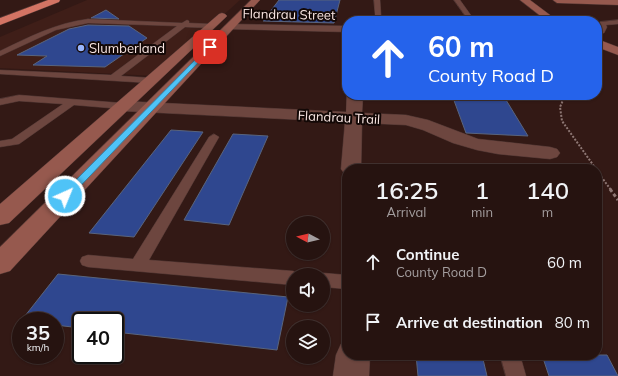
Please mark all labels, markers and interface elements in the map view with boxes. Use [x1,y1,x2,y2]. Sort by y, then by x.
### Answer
street label: Flandrau Street [242,5,336,23]
text: 60 m [428,29,494,64]
pin [193,30,227,64]
icon: ahead [362,32,414,84]
icon: arrive [199,36,221,58]
place label: Slumberland [89,40,165,56]
marker: Slumberland [76,43,86,53]
text: County Road D [428,64,554,87]
street label: Flandrau Trail [297,107,381,127]
position arrow [44,175,86,217]
text: 16:25 [375,175,438,205]
text: 1 [475,175,489,205]
text: 140 [526,175,569,205]
text: Arrival [387,204,426,220]
text: min [471,204,493,220]
text: m [542,204,553,220]
north arrow [286,216,330,260]
map controls [286,216,330,364]
text: Continue [396,245,459,264]
icon: ahead [362,251,384,273]
text: 60 m [547,253,582,272]
text: County Road D [396,264,487,280]
button: sound [286,268,330,312]
icon: arrive [362,311,384,333]
speed limit sign: 40 [72,312,124,364]
text: Arrive at destination [396,313,543,332]
text: 80 m [555,313,590,332]
text: 35 [26,320,50,345]
button: layers [286,320,330,364]
text: km/h [27,341,49,354]

